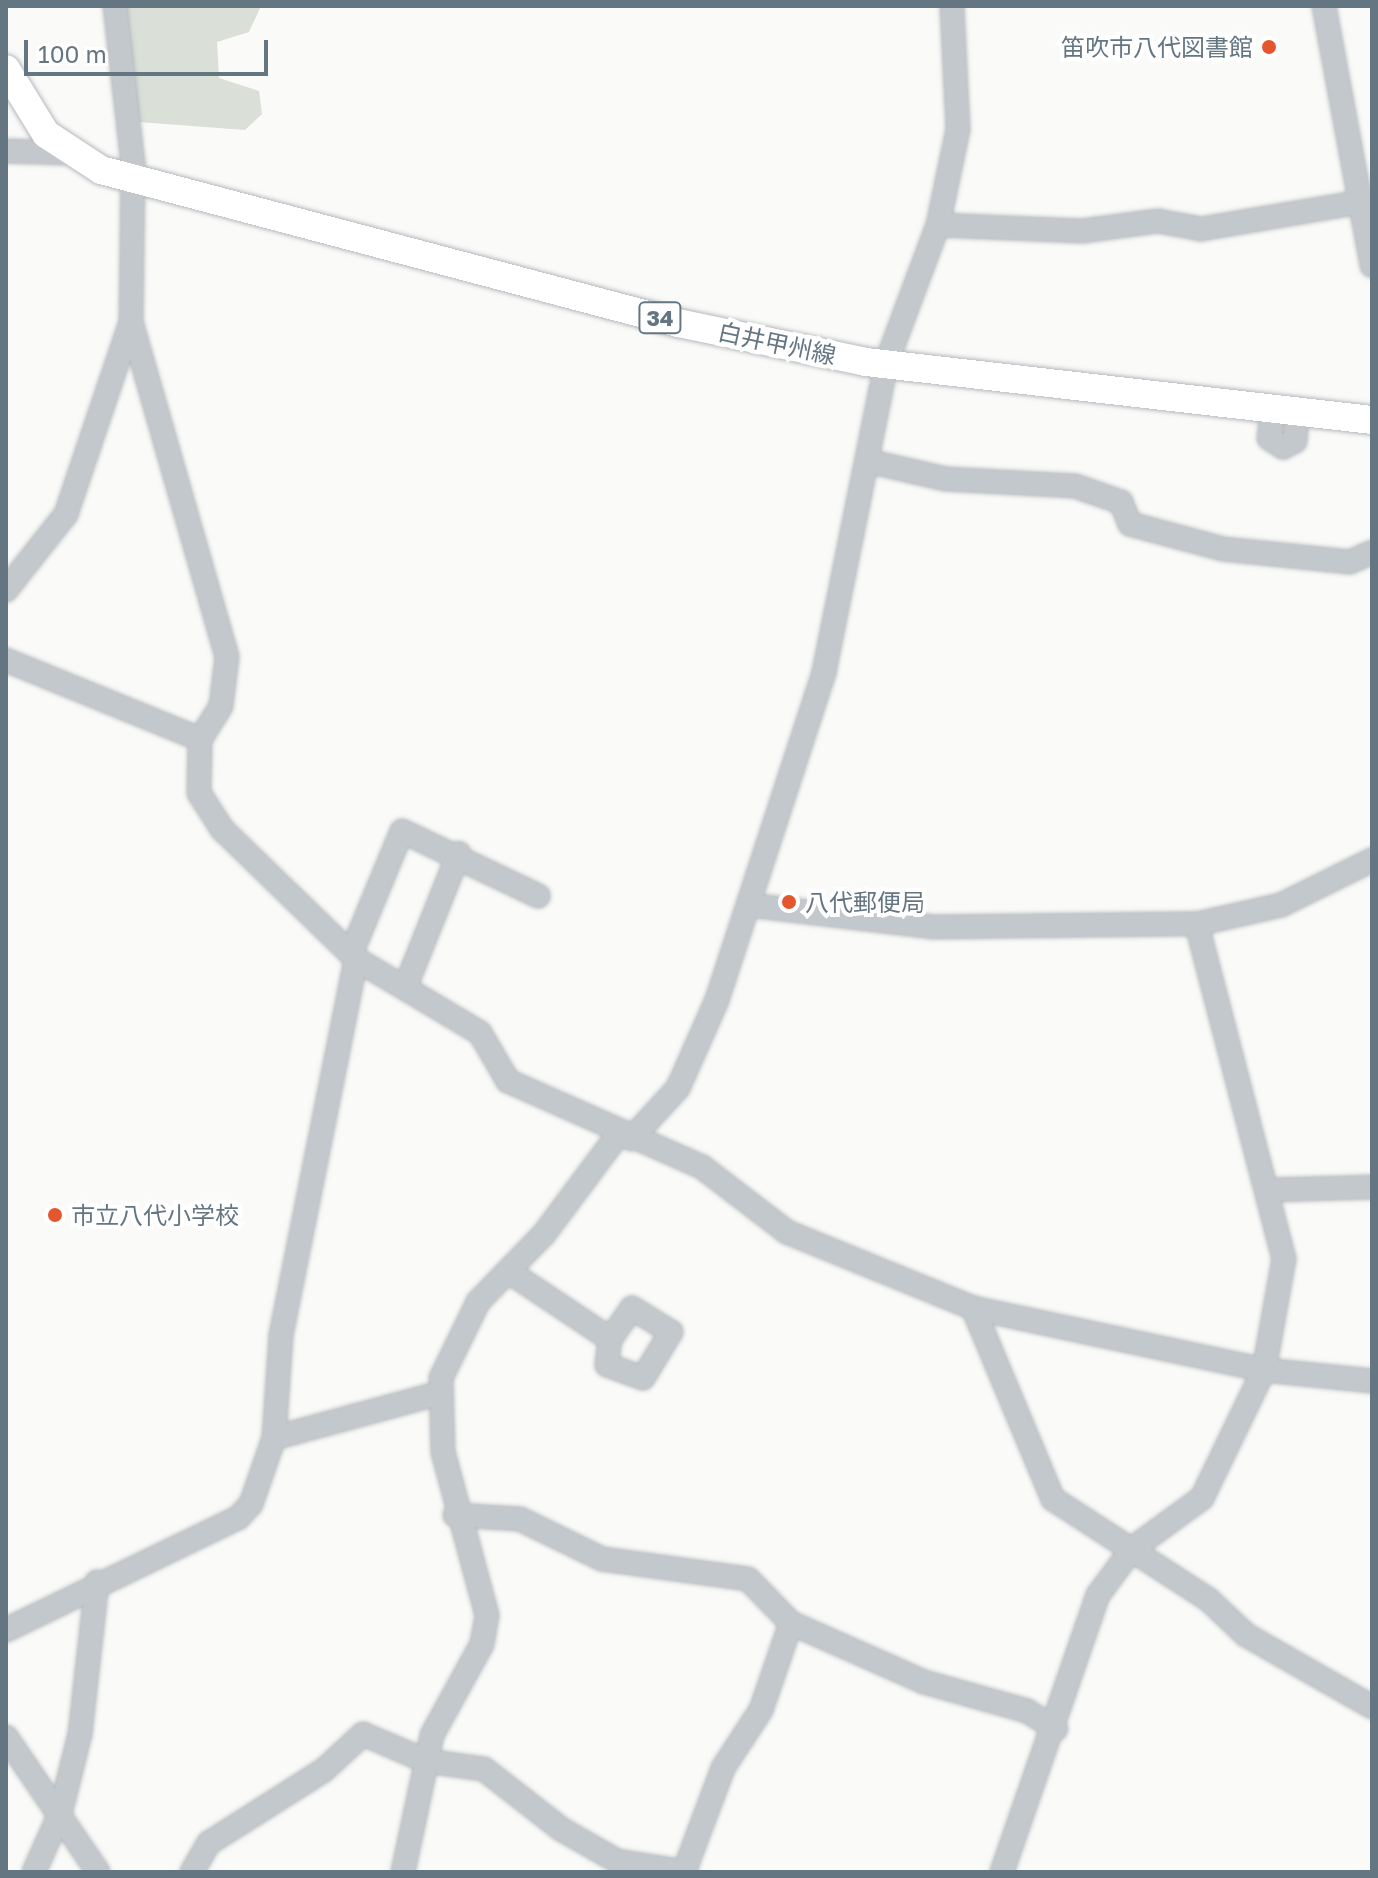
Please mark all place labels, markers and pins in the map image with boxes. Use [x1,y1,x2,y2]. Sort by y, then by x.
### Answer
place label: 笛吹市八代図書館 [1061,33,1253,61]
marker: 笛吹市八代図書館 [1260,38,1278,56]
place label: 八代郵便局 [805,888,925,916]
marker: 八代郵便局 [780,893,798,911]
place label: 市立八代小学校 [71,1201,239,1229]
marker: 市立八代小学校 [46,1206,64,1224]

